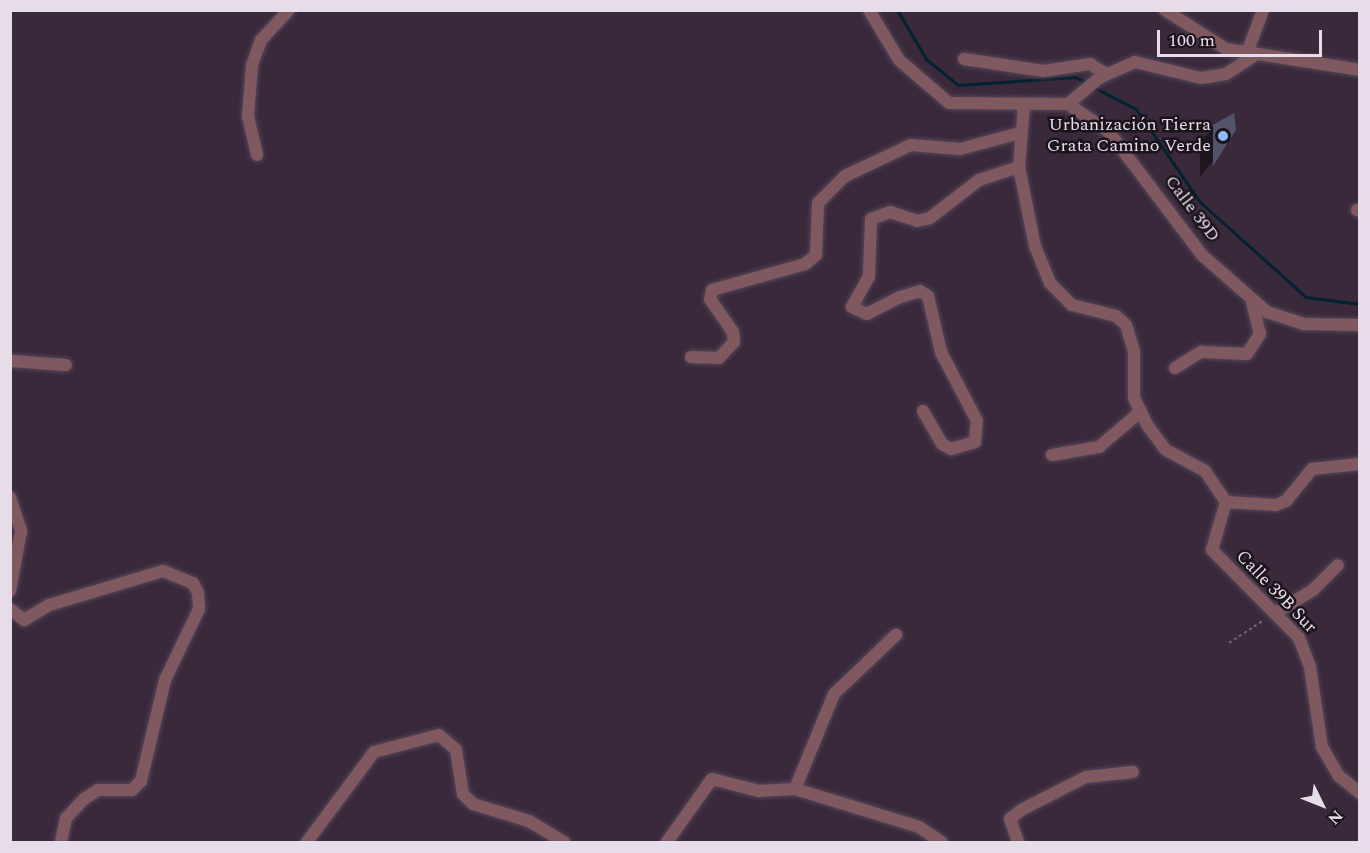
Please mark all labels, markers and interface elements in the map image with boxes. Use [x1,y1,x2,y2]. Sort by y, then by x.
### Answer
scale bar [1160,18,1325,56]
text: 100 m [1168,27,1215,54]
place label: Urbanización Tierra Grata Camino Verde [1047,115,1211,158]
marker: Urbanización Tierra Grata Camino Verde [1216,129,1230,143]
street label: Calle 39D [1160,172,1224,246]
street label: Calle 39B Sur [1231,546,1321,638]
north arrow [1292,775,1352,835]
text: N [1322,804,1348,830]

